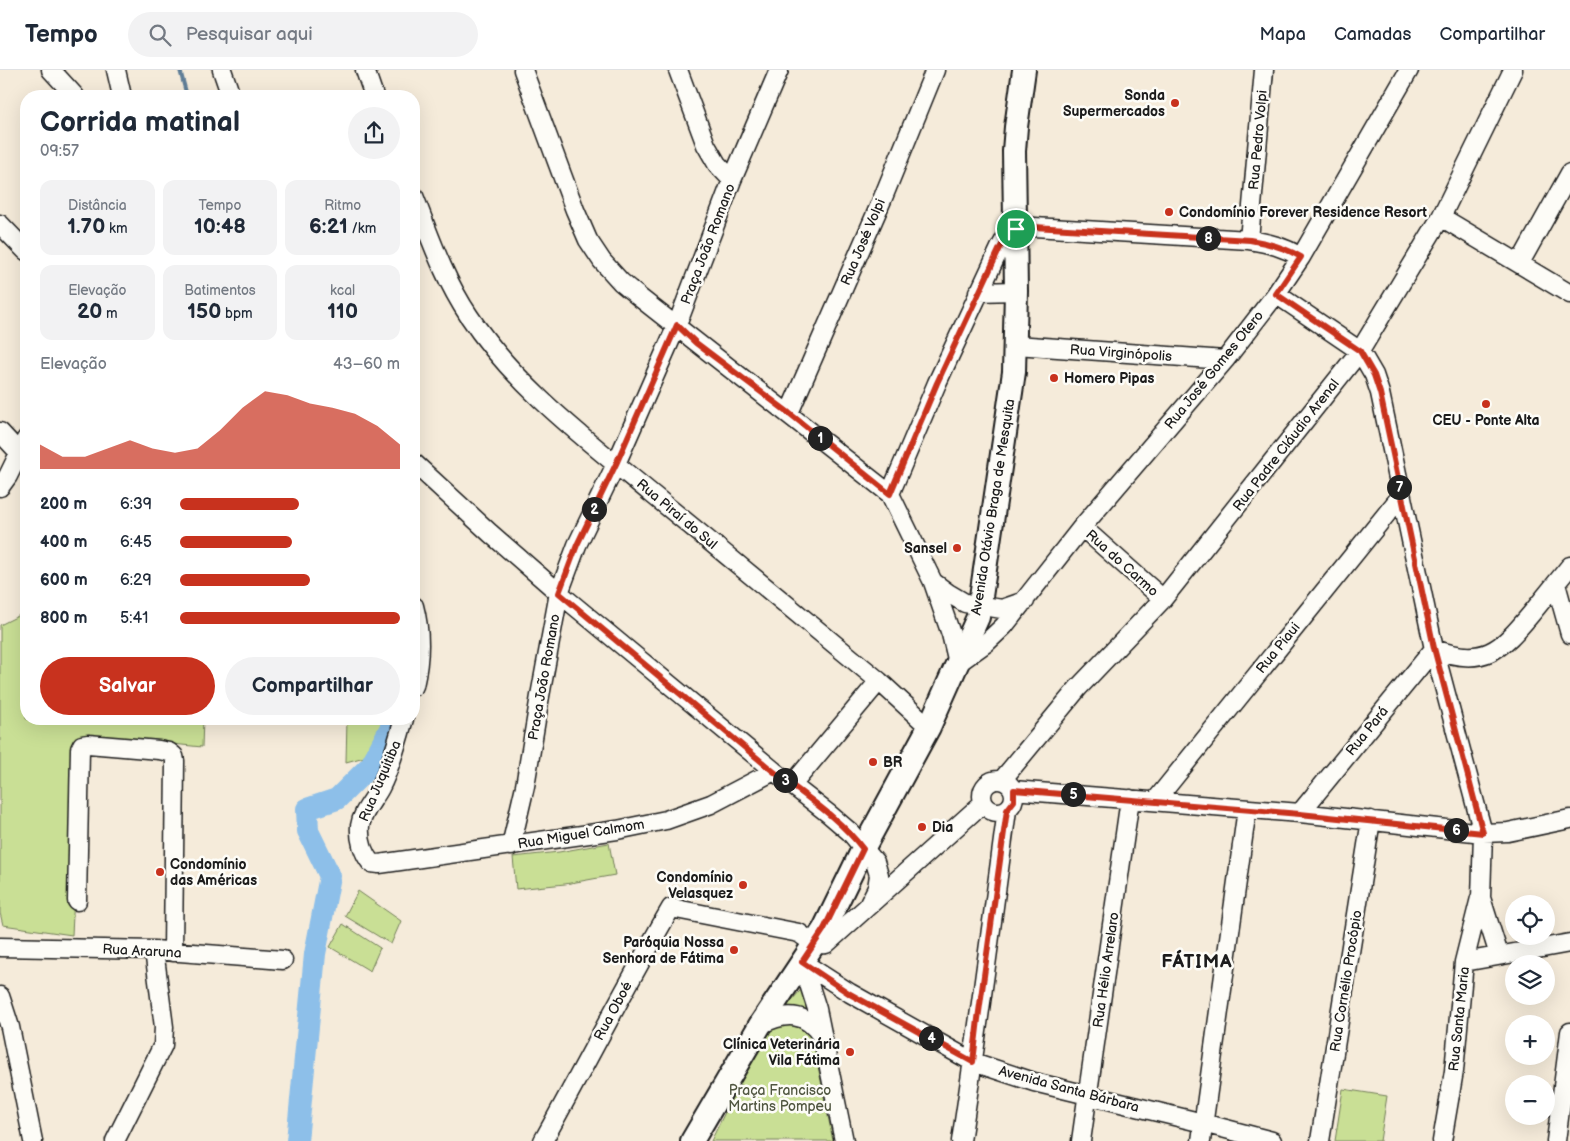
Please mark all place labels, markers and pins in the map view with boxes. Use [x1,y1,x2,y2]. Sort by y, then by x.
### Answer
place label: Sonda Supermercados [1063,87,1165,120]
marker: Sonda Supermercados [1169,97,1181,109]
place label: Condomínio Forever Residence Resort [1179,204,1427,221]
marker: Condomínio Forever Residence Resort [1163,206,1175,218]
pin [995,208,1037,250]
pin: 8 [1196,226,1220,250]
place label: Homero Pipas [1064,370,1155,387]
marker: Homero Pipas [1048,372,1060,384]
marker: CEU - Ponte Alta [1480,398,1492,410]
place label: CEU - Ponte Alta [1432,412,1540,429]
pin: 1 [808,426,832,450]
pin: 7 [1386,474,1412,500]
pin: 2 [582,496,606,522]
place label: Sansel [904,540,947,557]
marker: Sansel [951,542,963,554]
place label: BR [883,754,903,771]
marker: BR [867,756,879,768]
pin: 3 [772,768,798,792]
pin: 5 [1060,782,1086,806]
pin: 6 [1444,818,1468,842]
place label: Dia [932,819,953,836]
marker: Dia [916,821,928,833]
place label: Condomínio das Américas [170,856,257,889]
marker: Condomínio das Américas [154,866,166,878]
place label: Condomínio Velasquez [656,869,733,902]
marker: Condomínio Velasquez [737,879,749,891]
place label: Paróquia Nossa Senhora de Fátima [603,934,724,967]
marker: Paróquia Nossa Senhora de Fátima [728,944,740,956]
pin: 4 [918,1026,944,1050]
place label: Clínica Veterinária Vila Fátima [723,1036,840,1069]
marker: Clínica Veterinária Vila Fátima [844,1046,856,1058]

